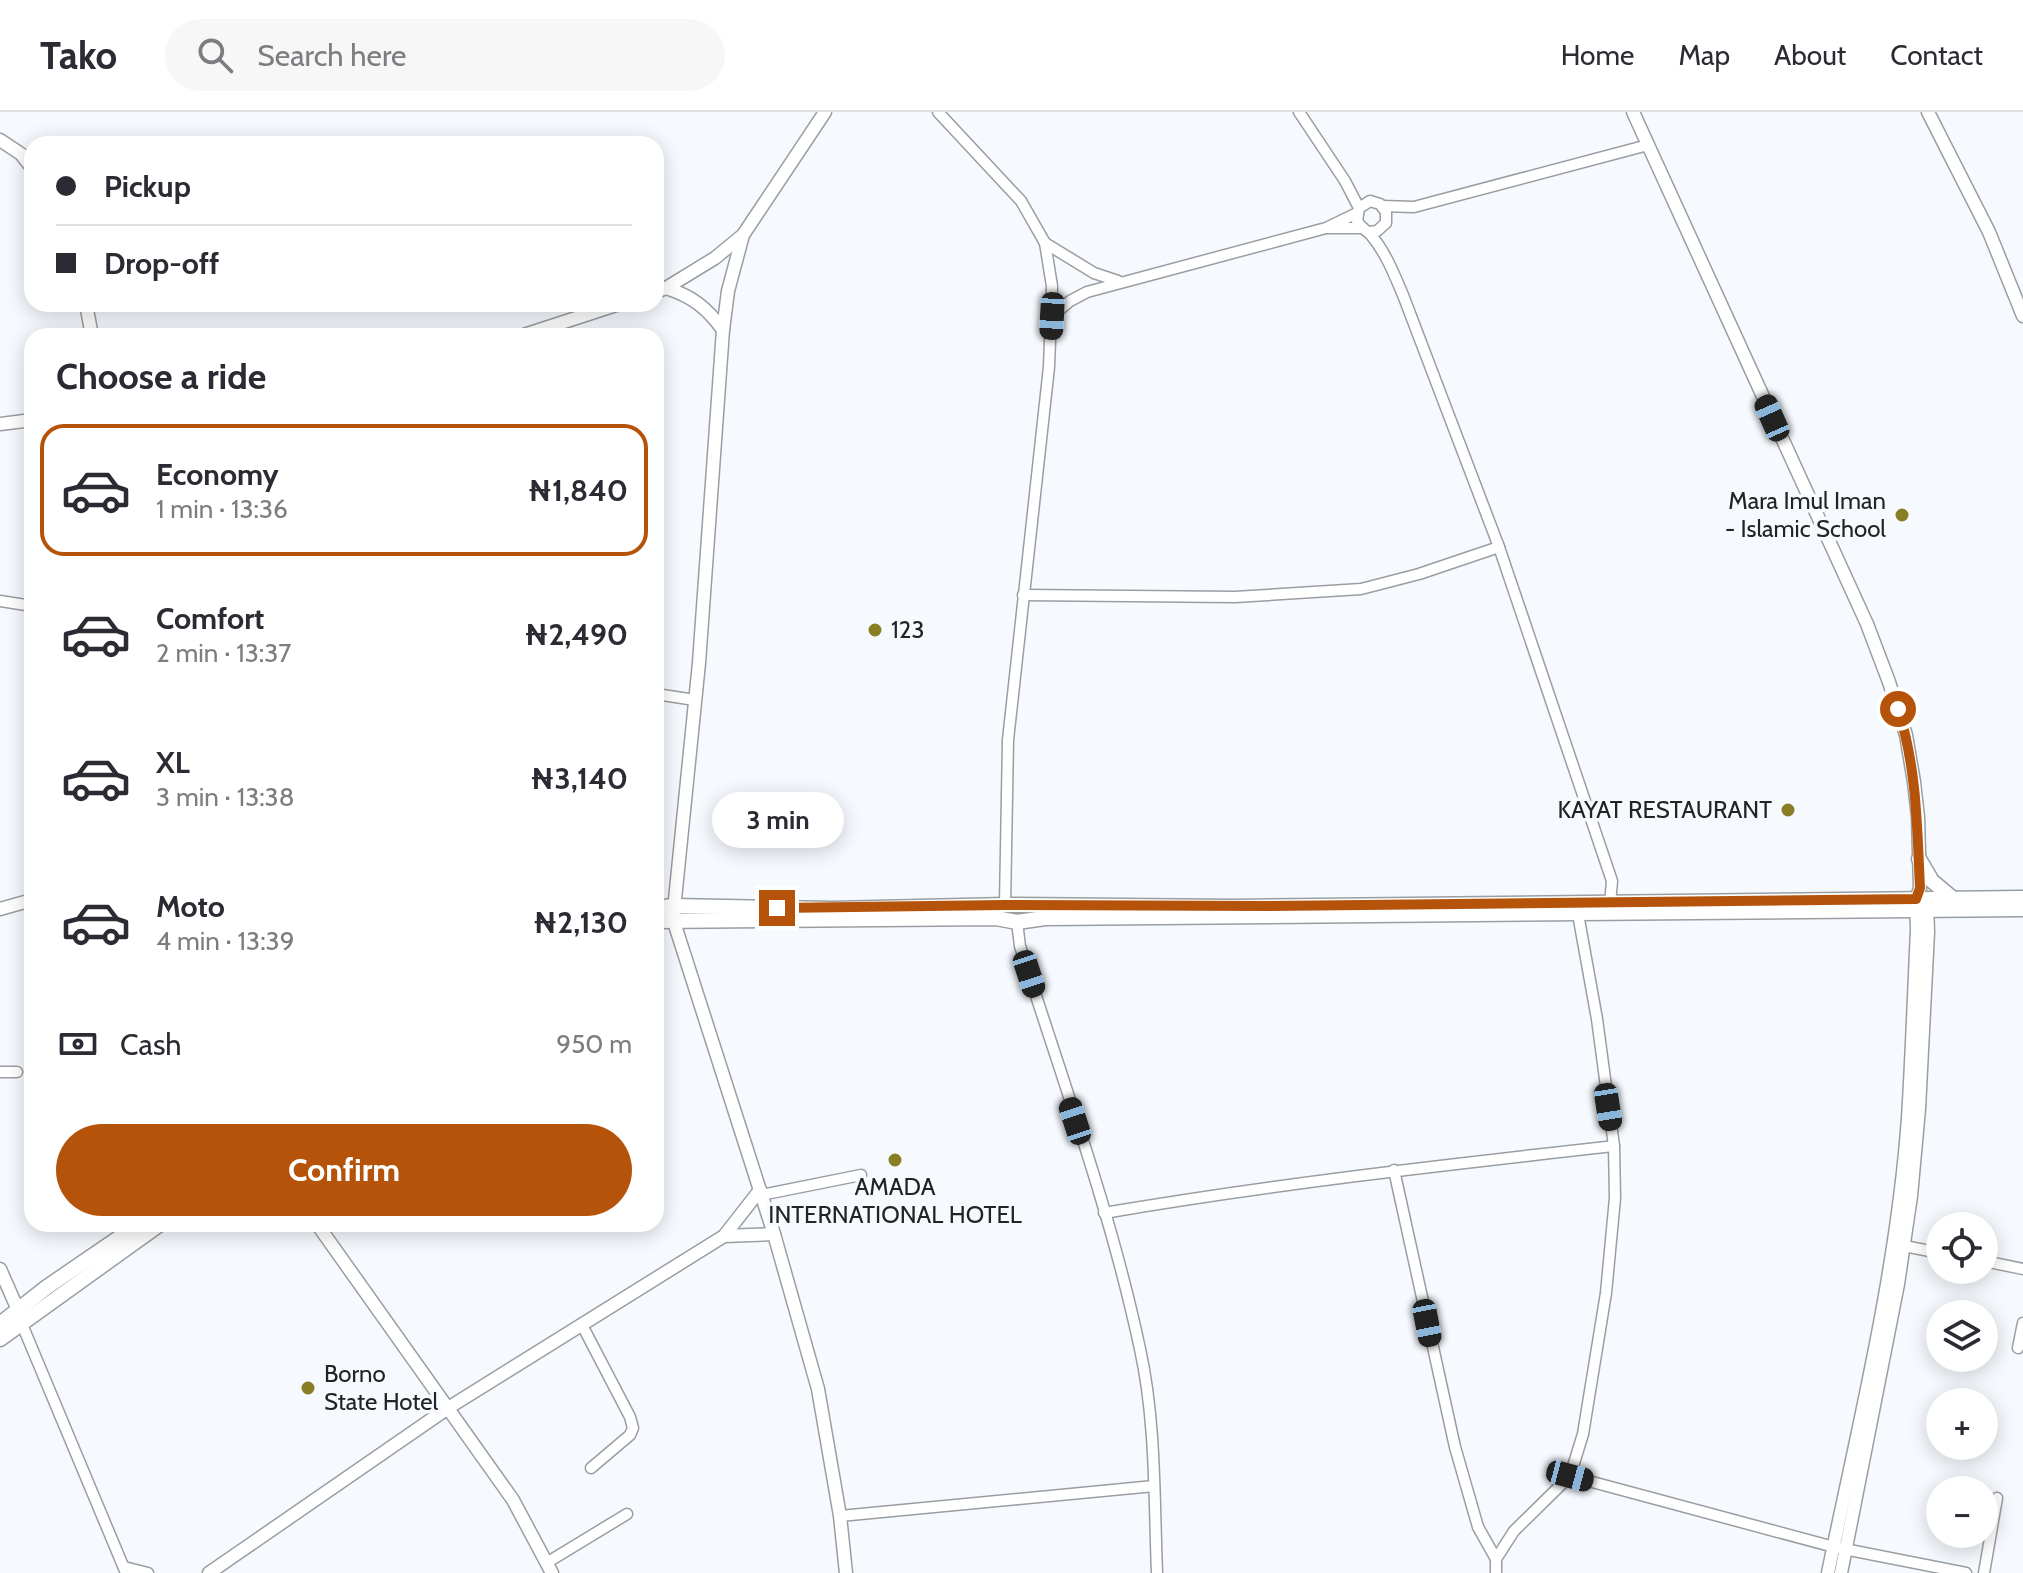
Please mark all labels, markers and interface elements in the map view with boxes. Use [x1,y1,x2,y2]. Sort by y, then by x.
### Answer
search box [165,19,725,91]
text: Tako [40,32,117,79]
icon: search [193,33,237,77]
text: Search here [257,37,406,74]
text: Home [1561,38,1634,72]
text: Map [1678,38,1730,72]
text: About [1774,38,1846,72]
text: Contact [1890,38,1983,72]
text: Pickup [104,168,191,205]
text: Drop-off [104,245,219,282]
car [1039,291,1065,341]
text: Choose a ride [56,354,266,398]
car [1751,391,1793,445]
icon: car [60,454,132,526]
text: Economy [156,456,279,493]
text: ₦1,840 [528,472,628,509]
place label: Mara Imul Iman - Islamic School [1725,486,1886,543]
text: 1 min · 13:36 [156,493,288,525]
marker: Mara Imul Iman - Islamic School [1893,506,1911,524]
icon: car [60,598,132,670]
text: Comfort [156,600,264,637]
place label: 123 [891,615,924,644]
text: ₦2,490 [524,616,628,653]
marker: 123 [866,621,884,639]
text: 2 min · 13:37 [156,637,291,669]
route start [1880,691,1916,727]
icon: car [60,742,132,814]
text: XL [156,744,190,781]
text: ₦3,140 [530,760,628,797]
text: 3 min · 13:38 [156,781,294,813]
callout: 3 min [711,792,843,848]
place label: KAYAT RESTAURANT [1557,795,1772,824]
marker: KAYAT RESTAURANT [1779,801,1797,819]
text: 3 min [746,804,810,836]
icon: car [60,886,132,958]
text: Moto [156,888,225,925]
route end [759,890,795,926]
text: ₦2,130 [533,904,628,941]
text: 4 min · 13:39 [156,925,294,957]
car [1010,947,1048,1001]
icon: cash [56,1022,100,1066]
text: Cash [120,1026,182,1063]
text: 950 m [556,1028,632,1060]
car [1592,1081,1624,1133]
car [1056,1094,1094,1148]
button: Confirm [56,1124,632,1216]
marker: AMADA INTERNATIONAL HOTEL [886,1151,904,1169]
place label: AMADA INTERNATIONAL HOTEL [768,1172,1022,1229]
map controls [1926,1212,1998,1548]
button: locate [1926,1212,1998,1284]
car [1411,1297,1443,1349]
button: layers [1926,1300,1998,1372]
place label: Borno State Hotel [324,1359,439,1416]
marker: Borno State Hotel [299,1379,317,1397]
button: + [1926,1388,1998,1460]
car [1544,1458,1596,1494]
button: − [1926,1476,1998,1548]

